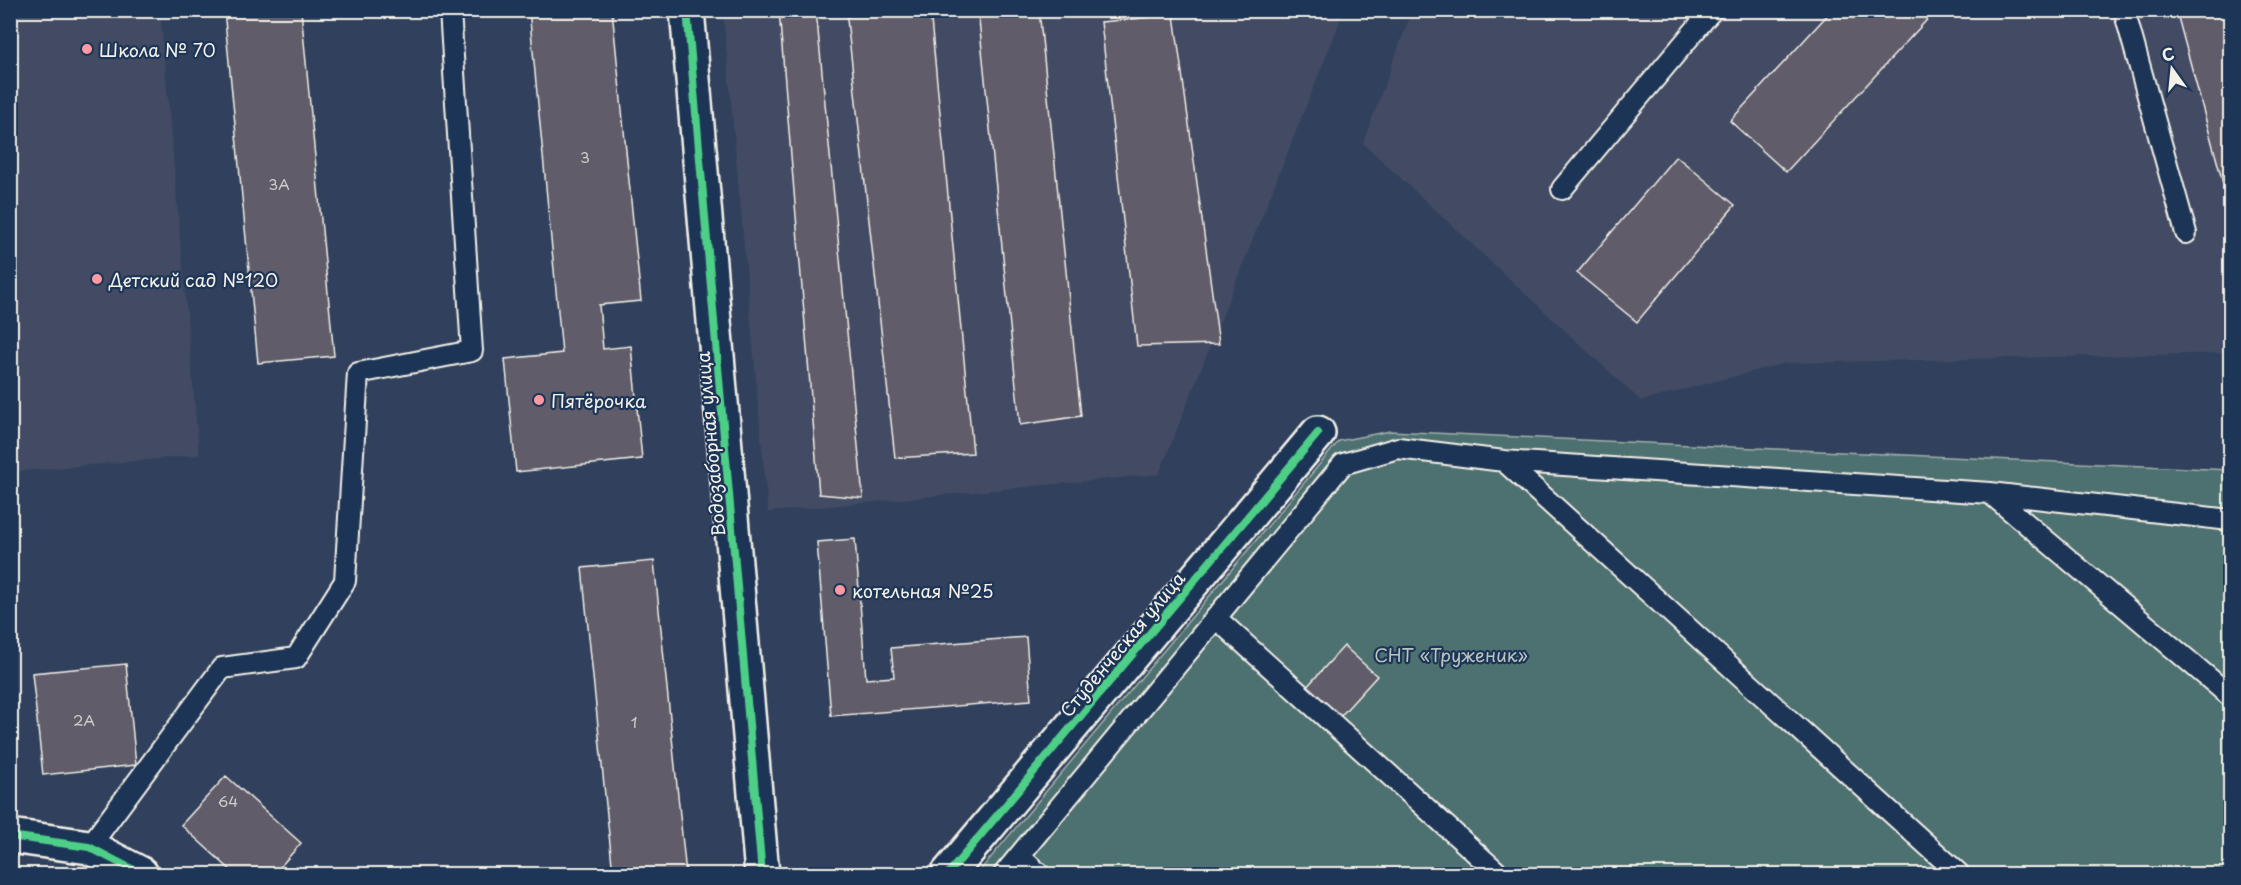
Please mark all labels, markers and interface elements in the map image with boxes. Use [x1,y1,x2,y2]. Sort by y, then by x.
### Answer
place label: Школа № 70 [99,36,216,63]
north arrow [2142,39,2202,99]
text: С [2159,40,2177,67]
marker: Школа № 70 [80,42,94,56]
house number: 3 [580,145,590,168]
house number: 3А [268,172,290,195]
place label: Детский сад №120 [108,266,278,293]
marker: Детский сад №120 [90,272,104,286]
street label: Водозаборная улица [688,350,732,538]
place label: Пятёрочка [551,387,647,414]
marker: Пятёрочка [532,393,546,407]
street label: Студенческая улица [1053,565,1191,723]
place label: котельная №25 [852,577,994,604]
marker: котельная №25 [833,583,847,597]
park label: СНТ «Труженик» [1374,641,1528,668]
house number: 2А [73,708,95,731]
house number: 1 [631,710,637,733]
house number: 64 [218,789,238,812]

